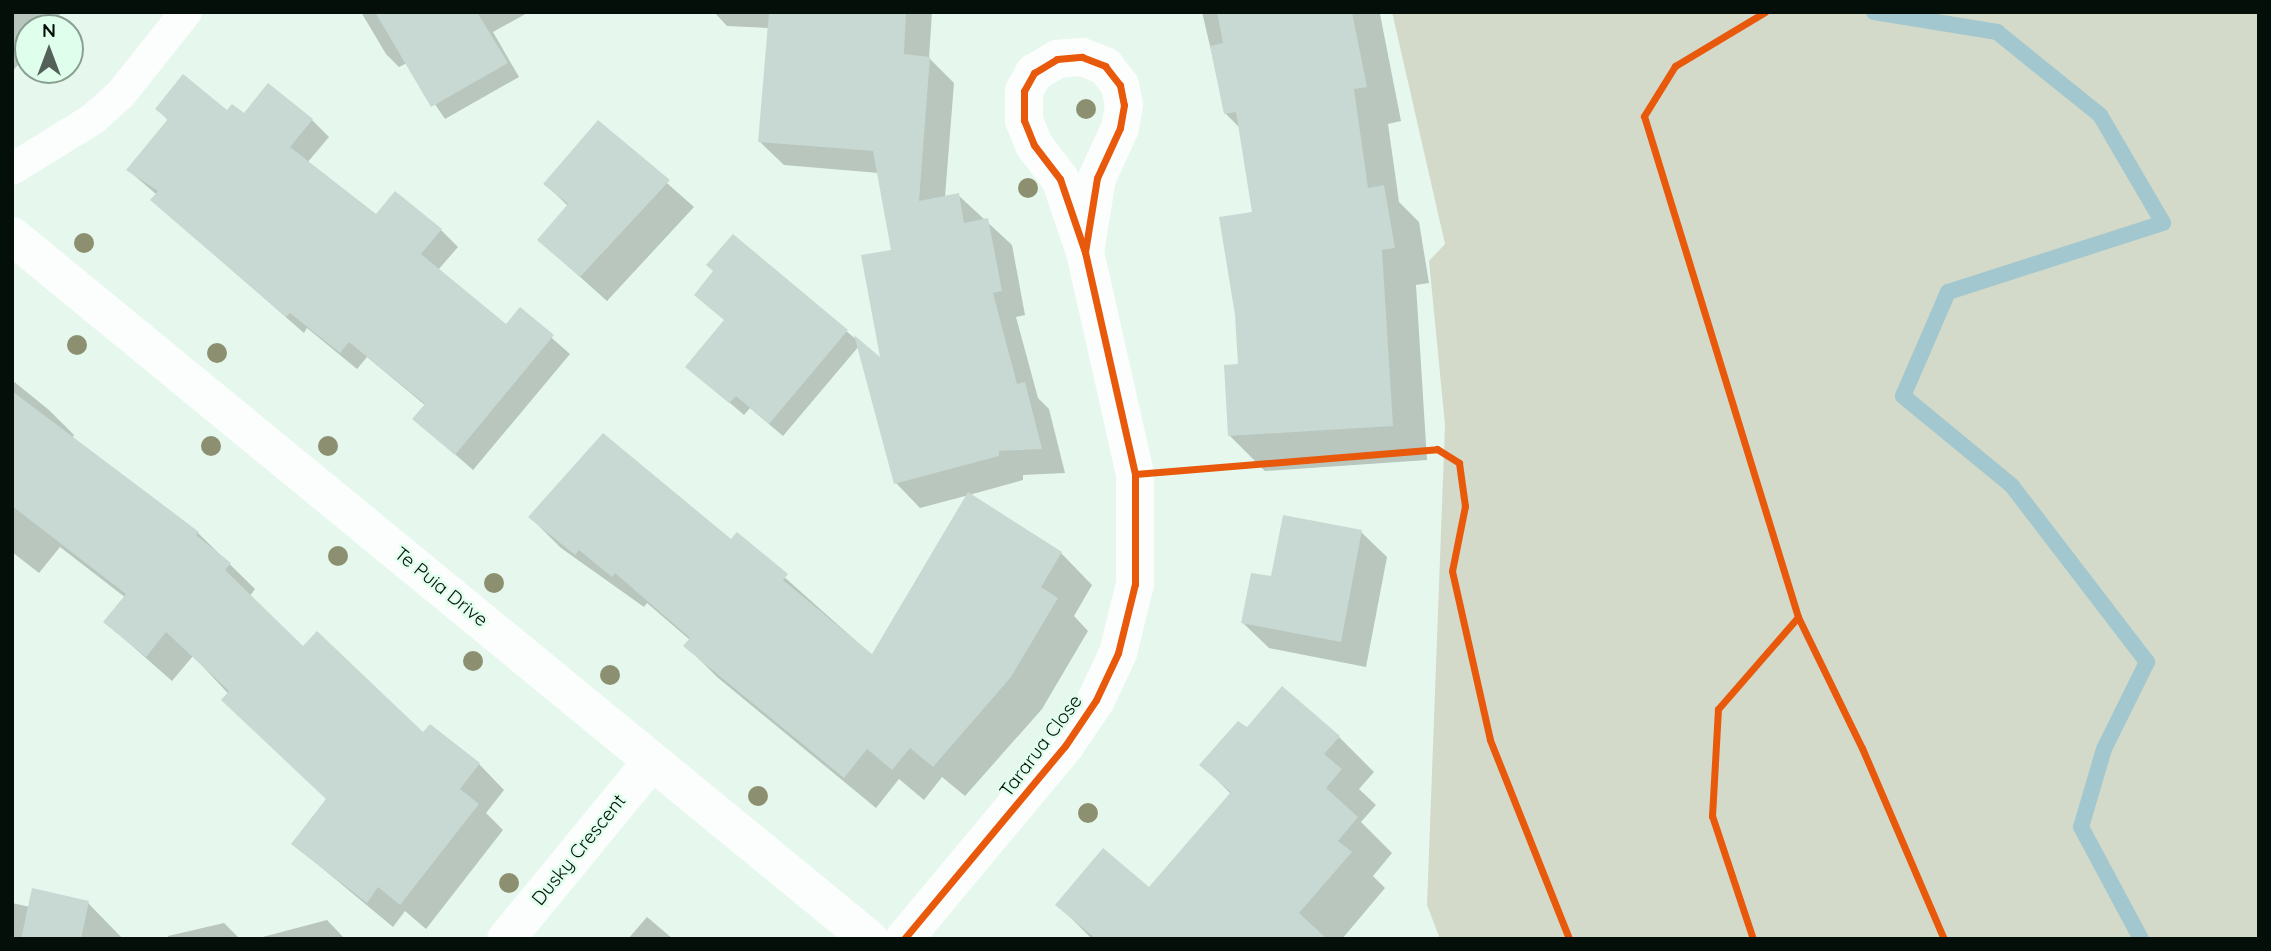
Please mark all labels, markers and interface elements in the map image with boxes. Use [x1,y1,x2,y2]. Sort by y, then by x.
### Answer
north arrow [14,14,84,84]
text: N [42,18,56,42]
street label: Te Puia Drive [390,542,492,632]
street label: Tararua Close [995,690,1087,802]
street label: Dusky Crescent [527,790,631,910]

